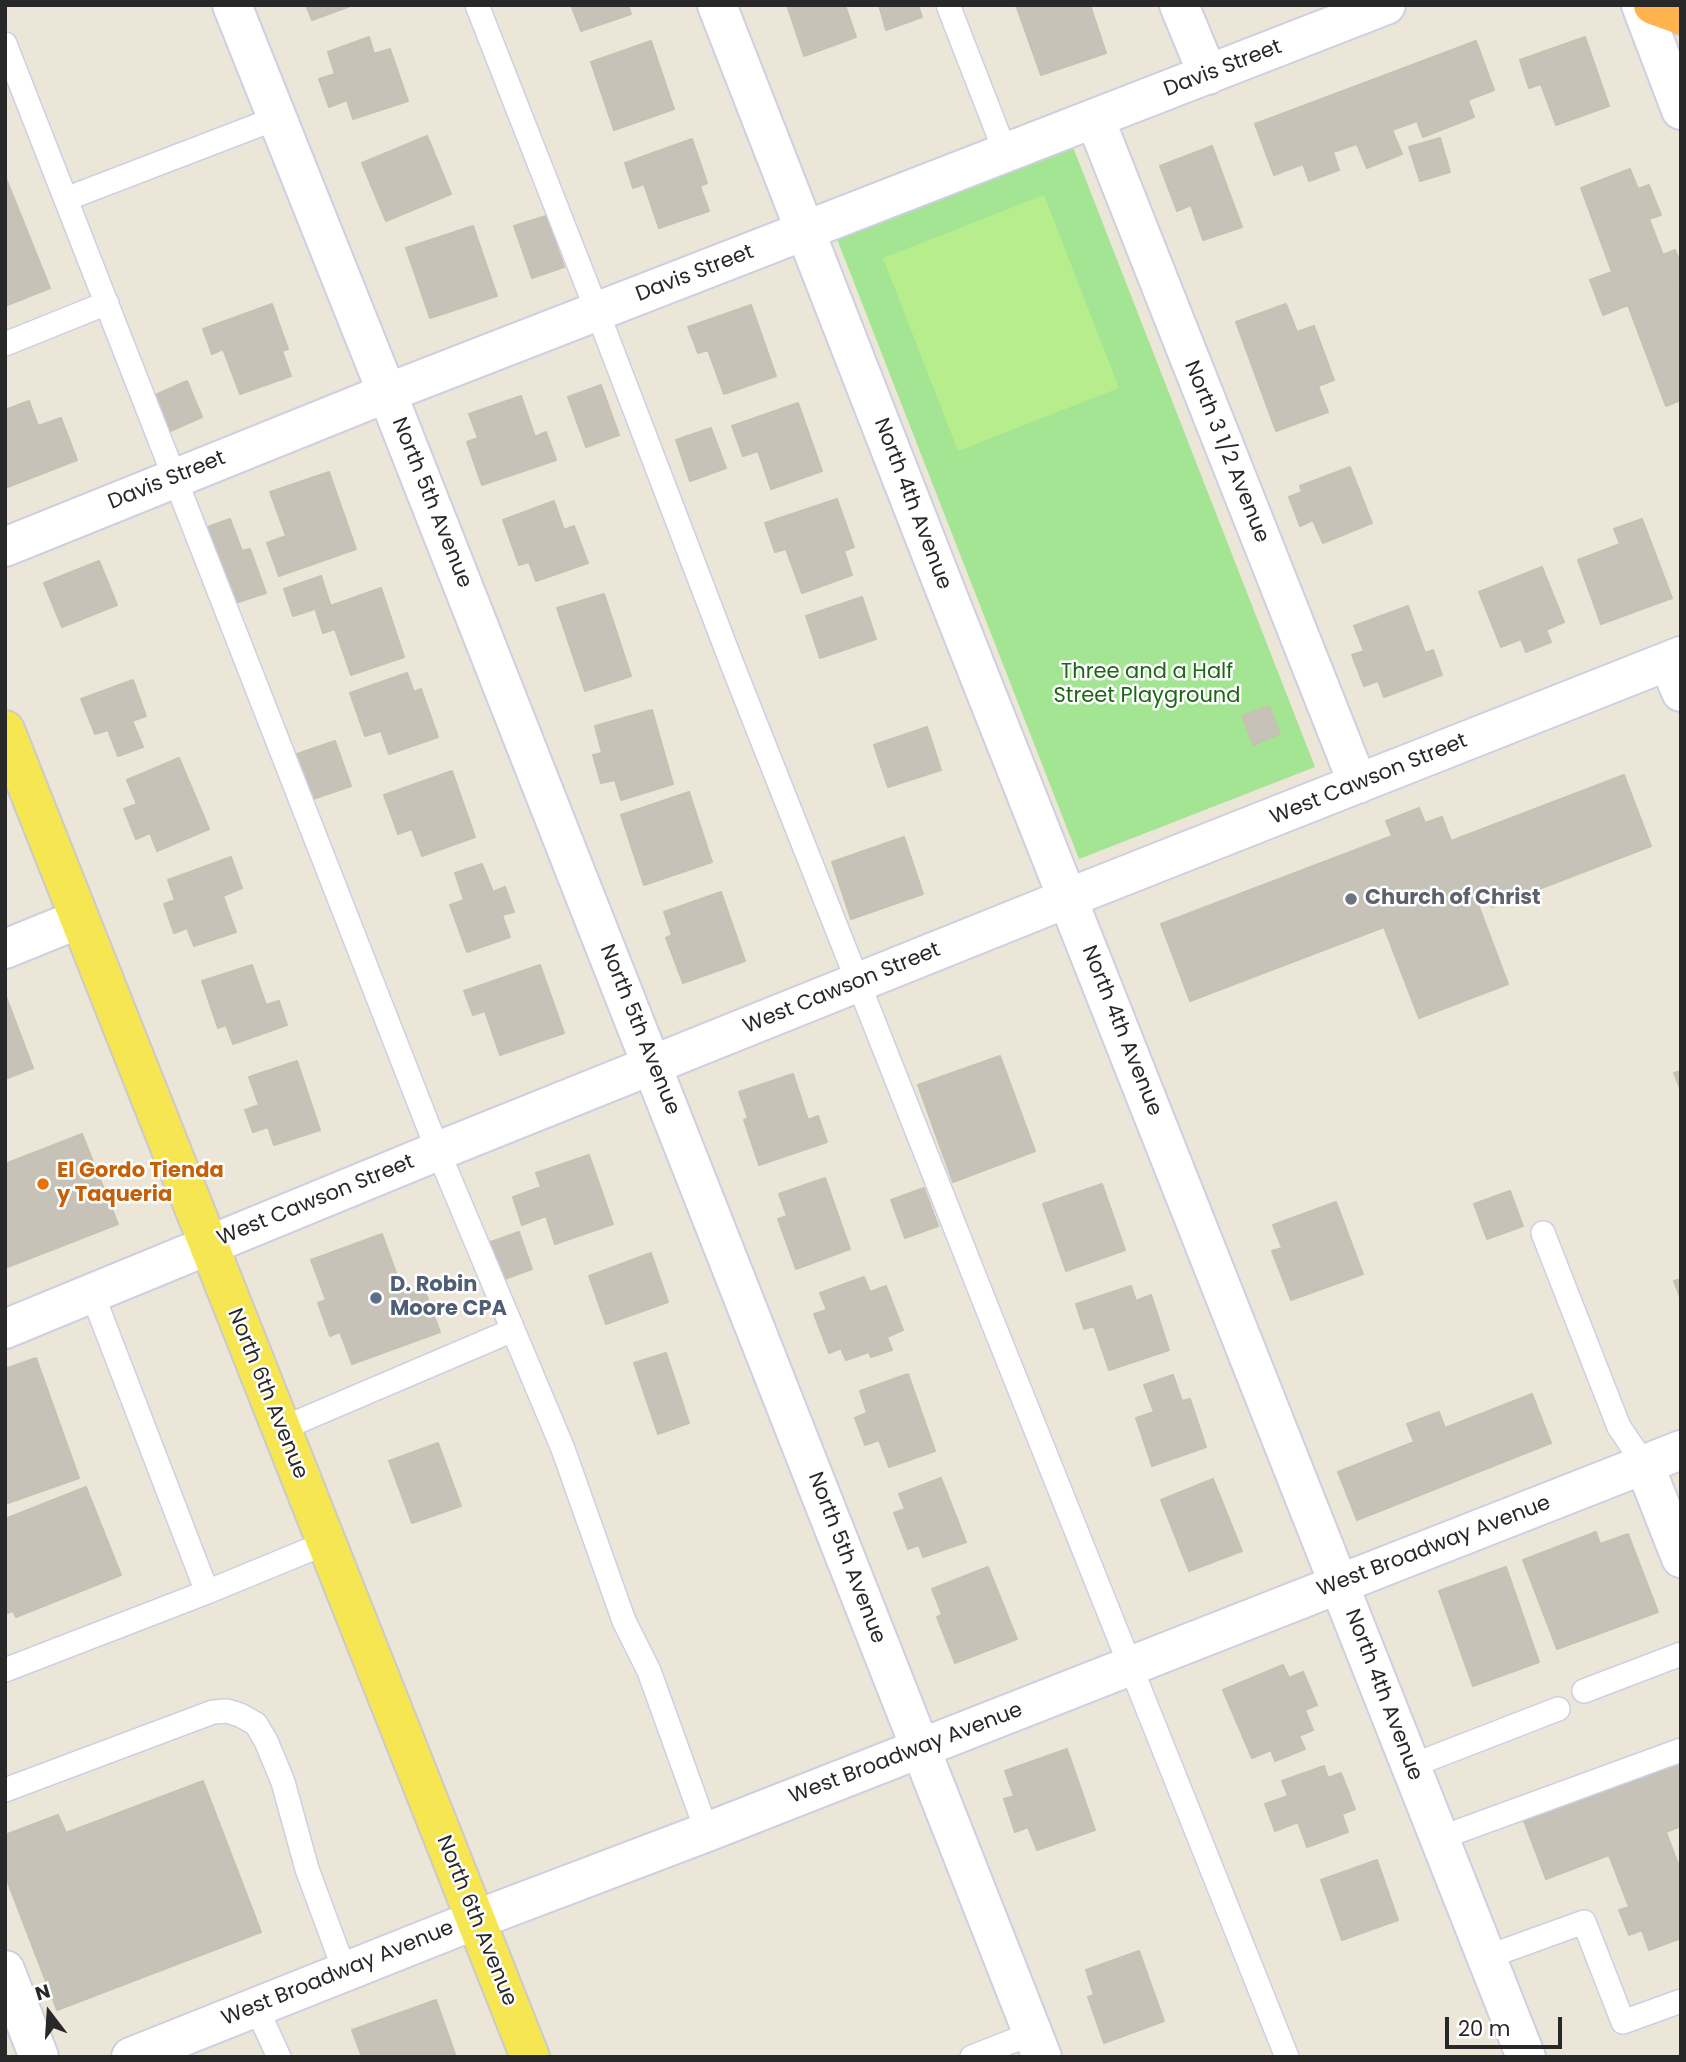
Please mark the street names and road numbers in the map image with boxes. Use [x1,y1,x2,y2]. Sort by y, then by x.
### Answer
street label: Davis Street [1161,35,1285,103]
street label: Davis Street [633,240,757,308]
street label: North 3 1/2 Avenue [1178,357,1274,547]
street label: North 5th Avenue [385,414,477,592]
street label: North 4th Avenue [868,415,956,593]
street label: Davis Street [105,446,229,516]
street label: West Cawson Street [1267,729,1471,831]
street label: West Cawson Street [740,938,944,1040]
street label: North 5th Avenue [593,941,685,1119]
street label: North 4th Avenue [1075,942,1167,1120]
street label: West Cawson Street [214,1150,418,1252]
street label: North 6th Avenue [221,1305,313,1483]
street label: North 5th Avenue [802,1469,890,1647]
street label: West Broadway Avenue [1314,1491,1554,1603]
street label: North 4th Avenue [1339,1606,1427,1784]
street label: West Broadway Avenue [786,1698,1026,1810]
street label: North 6th Avenue [430,1832,522,2010]
street label: West Broadway Avenue [218,1916,458,2032]

